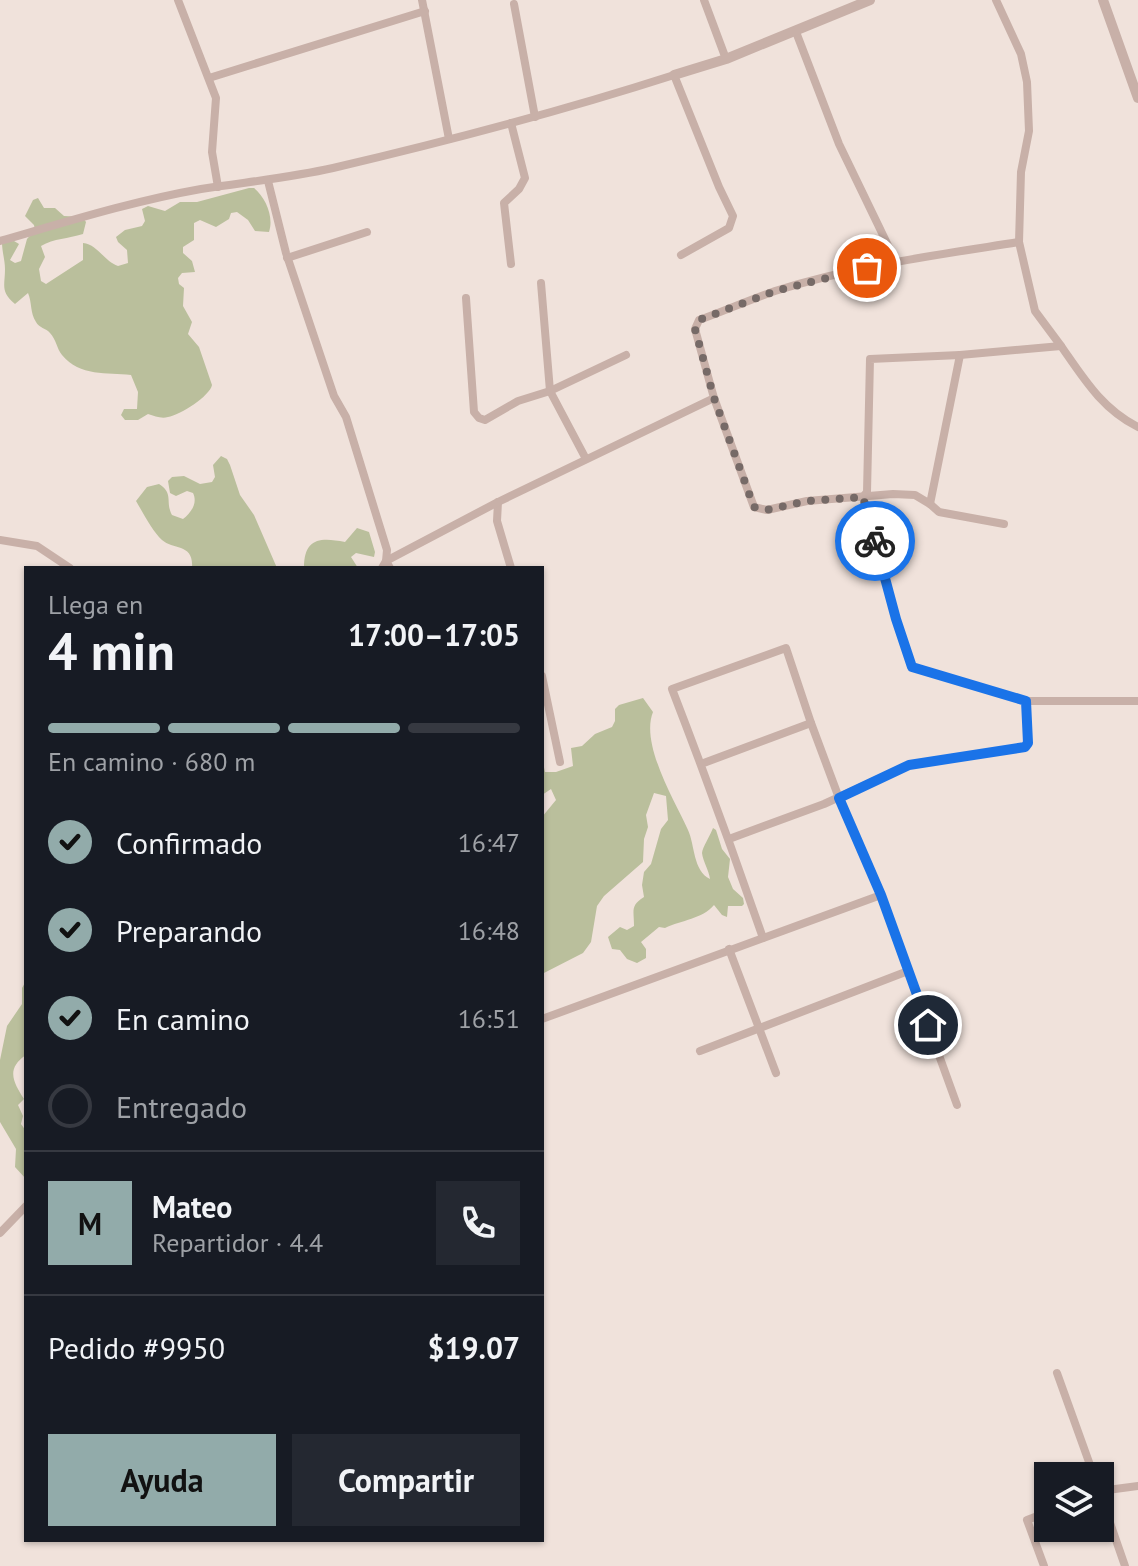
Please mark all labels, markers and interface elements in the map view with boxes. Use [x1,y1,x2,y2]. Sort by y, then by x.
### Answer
pin [833,234,901,302]
icon: bag [845,246,889,290]
courier [835,501,915,581]
icon: bike [853,519,897,563]
text: Llega en [48,588,143,621]
text: 17:00–17:05 [348,615,520,654]
text: 4 min [48,617,175,684]
text: En camino · 680 m [48,745,255,778]
icon: check [48,820,92,864]
text: Confirmado [116,823,262,862]
text: 16:47 [458,826,520,859]
icon: check [48,908,92,952]
text: Preparando [116,911,262,950]
text: 16:48 [458,914,520,947]
pin [894,991,962,1059]
icon: check [48,996,92,1040]
text: En camino [116,999,250,1038]
text: 16:51 [458,1002,520,1035]
icon: home [906,1003,950,1047]
text: Entregado [116,1087,247,1126]
button: phone [436,1181,520,1265]
text: Mateo [152,1187,232,1226]
text: M [78,1204,102,1243]
text: Repartidor · 4.4 [152,1226,323,1259]
text: Pedido #9950 [48,1328,225,1367]
text: $19.07 [428,1328,520,1367]
button: Ayuda [48,1434,276,1526]
button: Compartir [292,1434,520,1526]
map controls [1034,1462,1114,1542]
button: layers [1034,1462,1114,1542]

